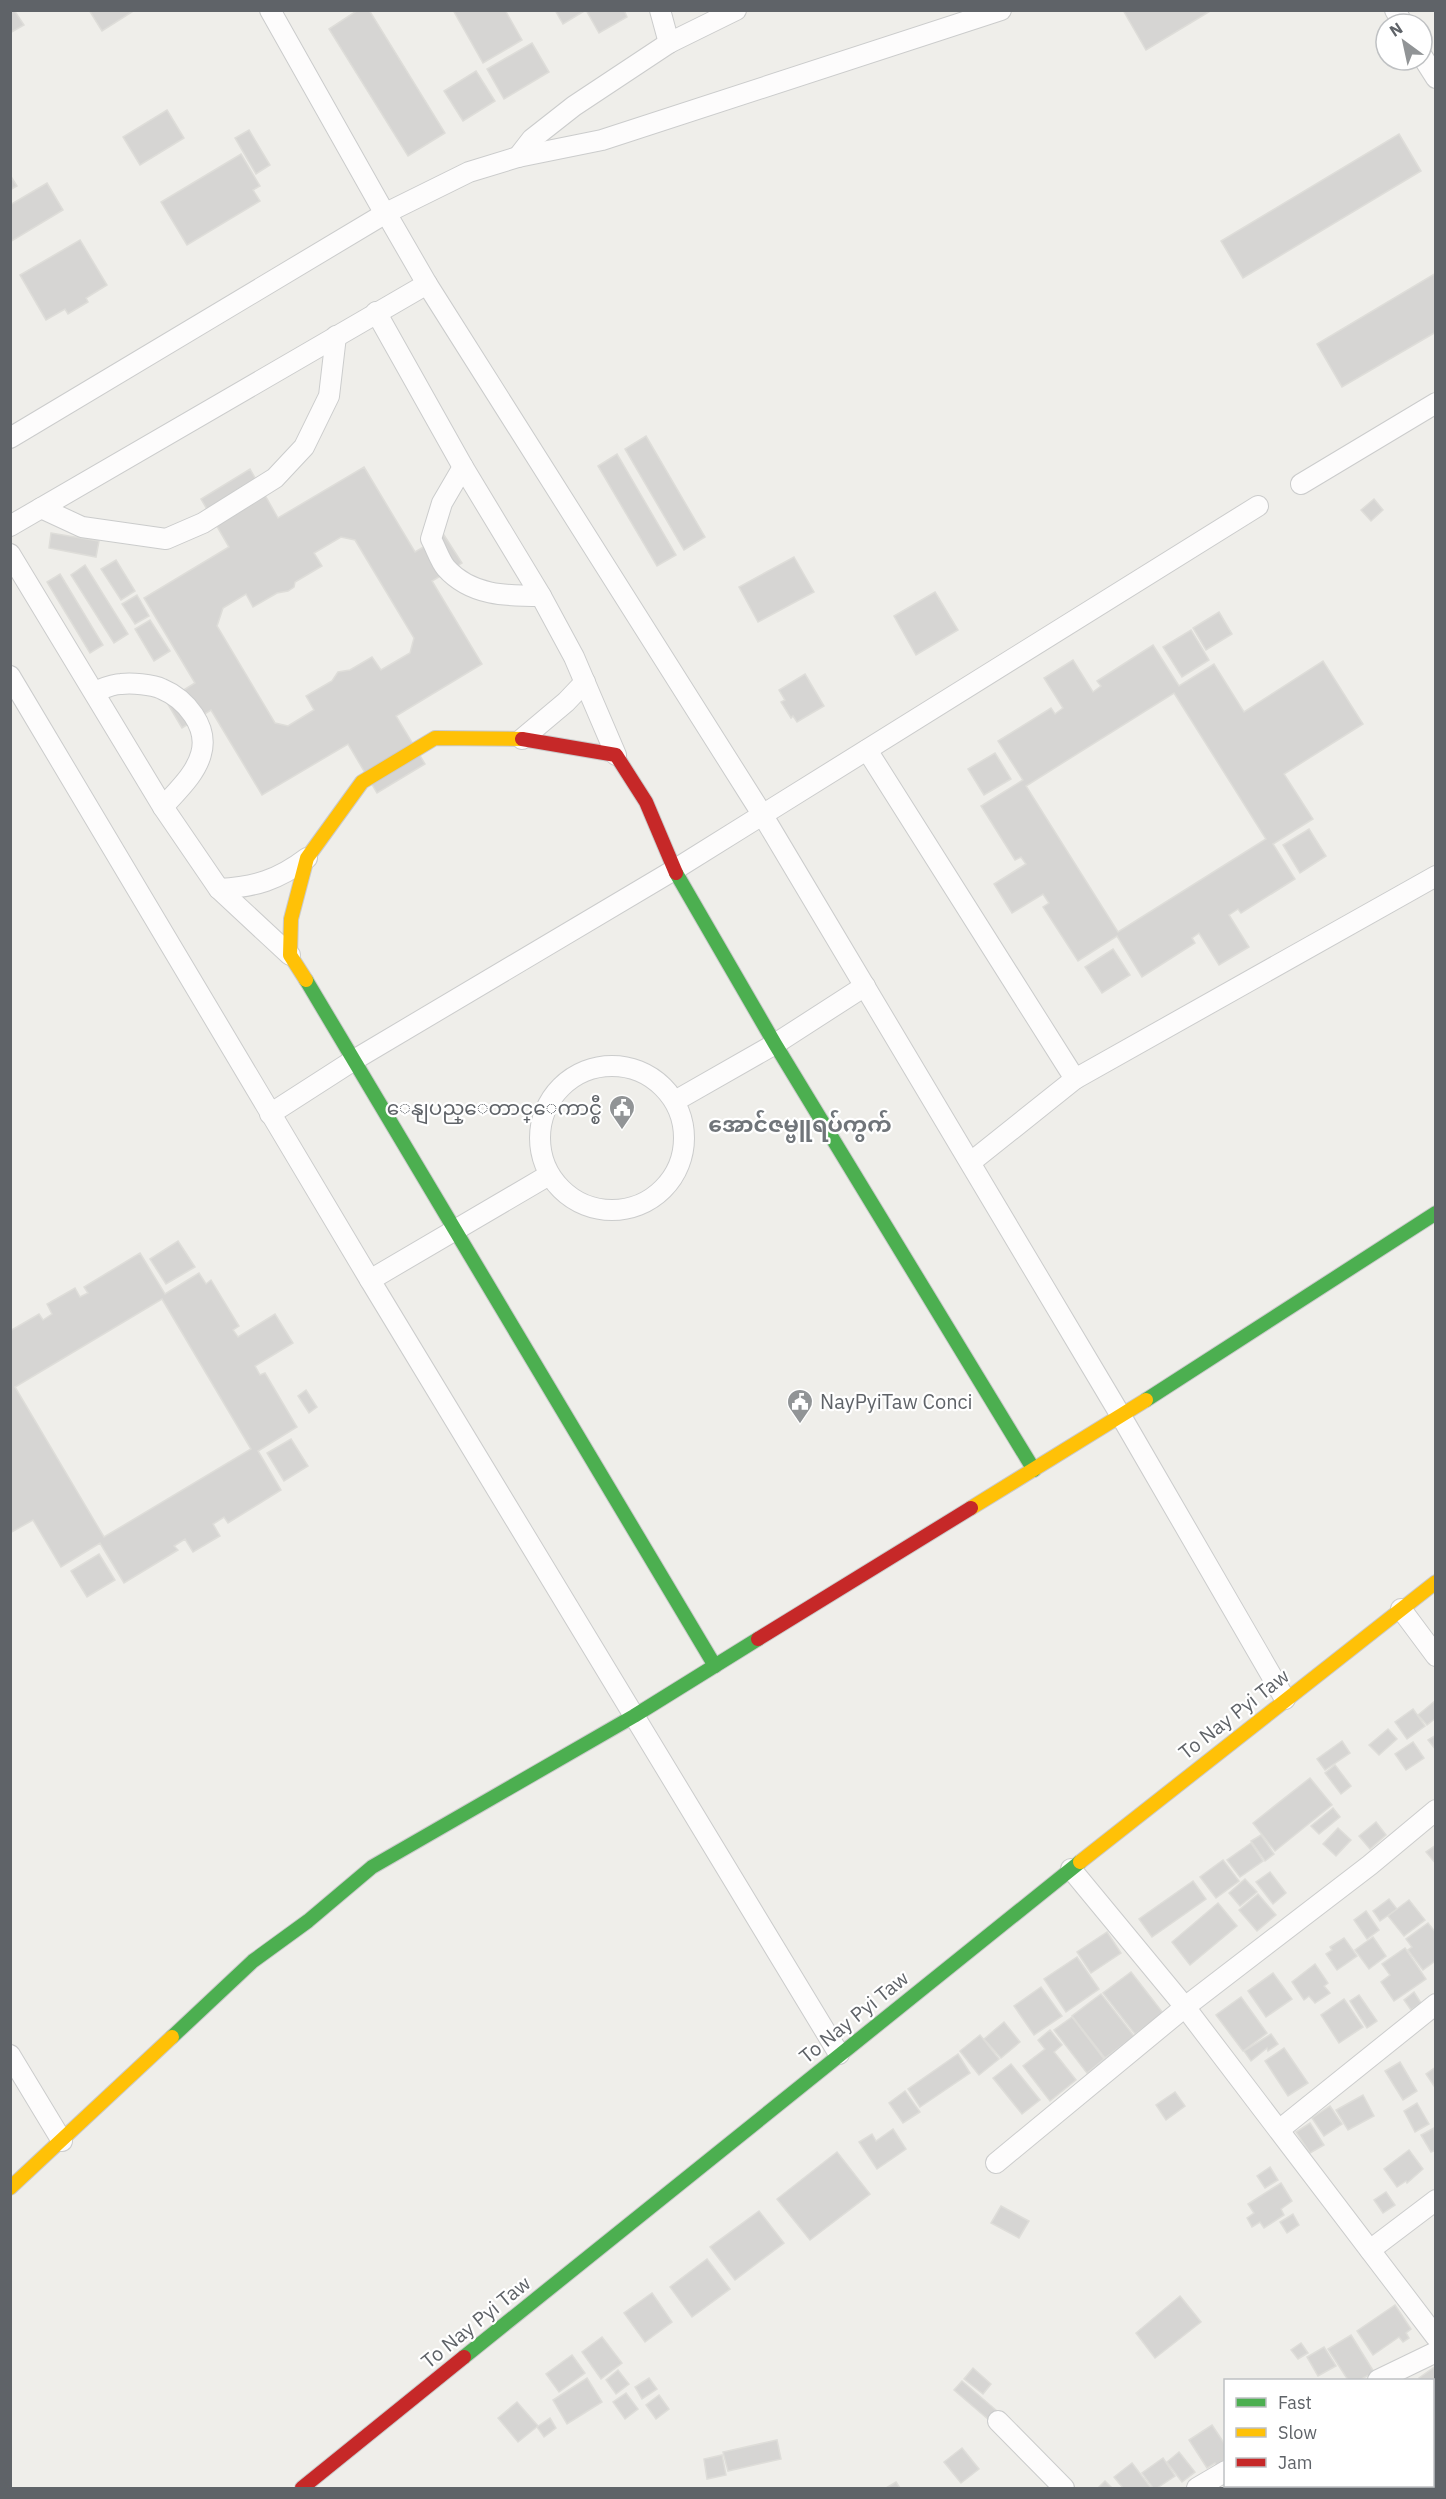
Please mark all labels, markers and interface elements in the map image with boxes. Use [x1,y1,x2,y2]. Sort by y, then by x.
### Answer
north arrow [1374,12,1434,72]
text: N [1386,18,1406,41]
public building icon: ေနျပည္ေတာင္ေကာင္စီ [607,1093,637,1131]
place label: ေနျပည္ေတာင္ေကာင္စီ [387,1094,602,1125]
district label: အောင်ဇမ္ဗူရပ်ကွက် [708,1109,892,1143]
public building icon: NayPyiTaw Conci [785,1387,815,1425]
place label: NayPyiTaw Conci [820,1388,973,1415]
street label: To Nay Pyi Taw [1173,1662,1295,1765]
street label: To Nay Pyi Taw [793,1964,914,2069]
street label: To Nay Pyi Taw [415,2269,536,2374]
legend [1224,2379,1434,2487]
text: Fast [1278,2391,1312,2414]
text: Slow [1278,2421,1317,2444]
text: Jam [1278,2451,1313,2474]

